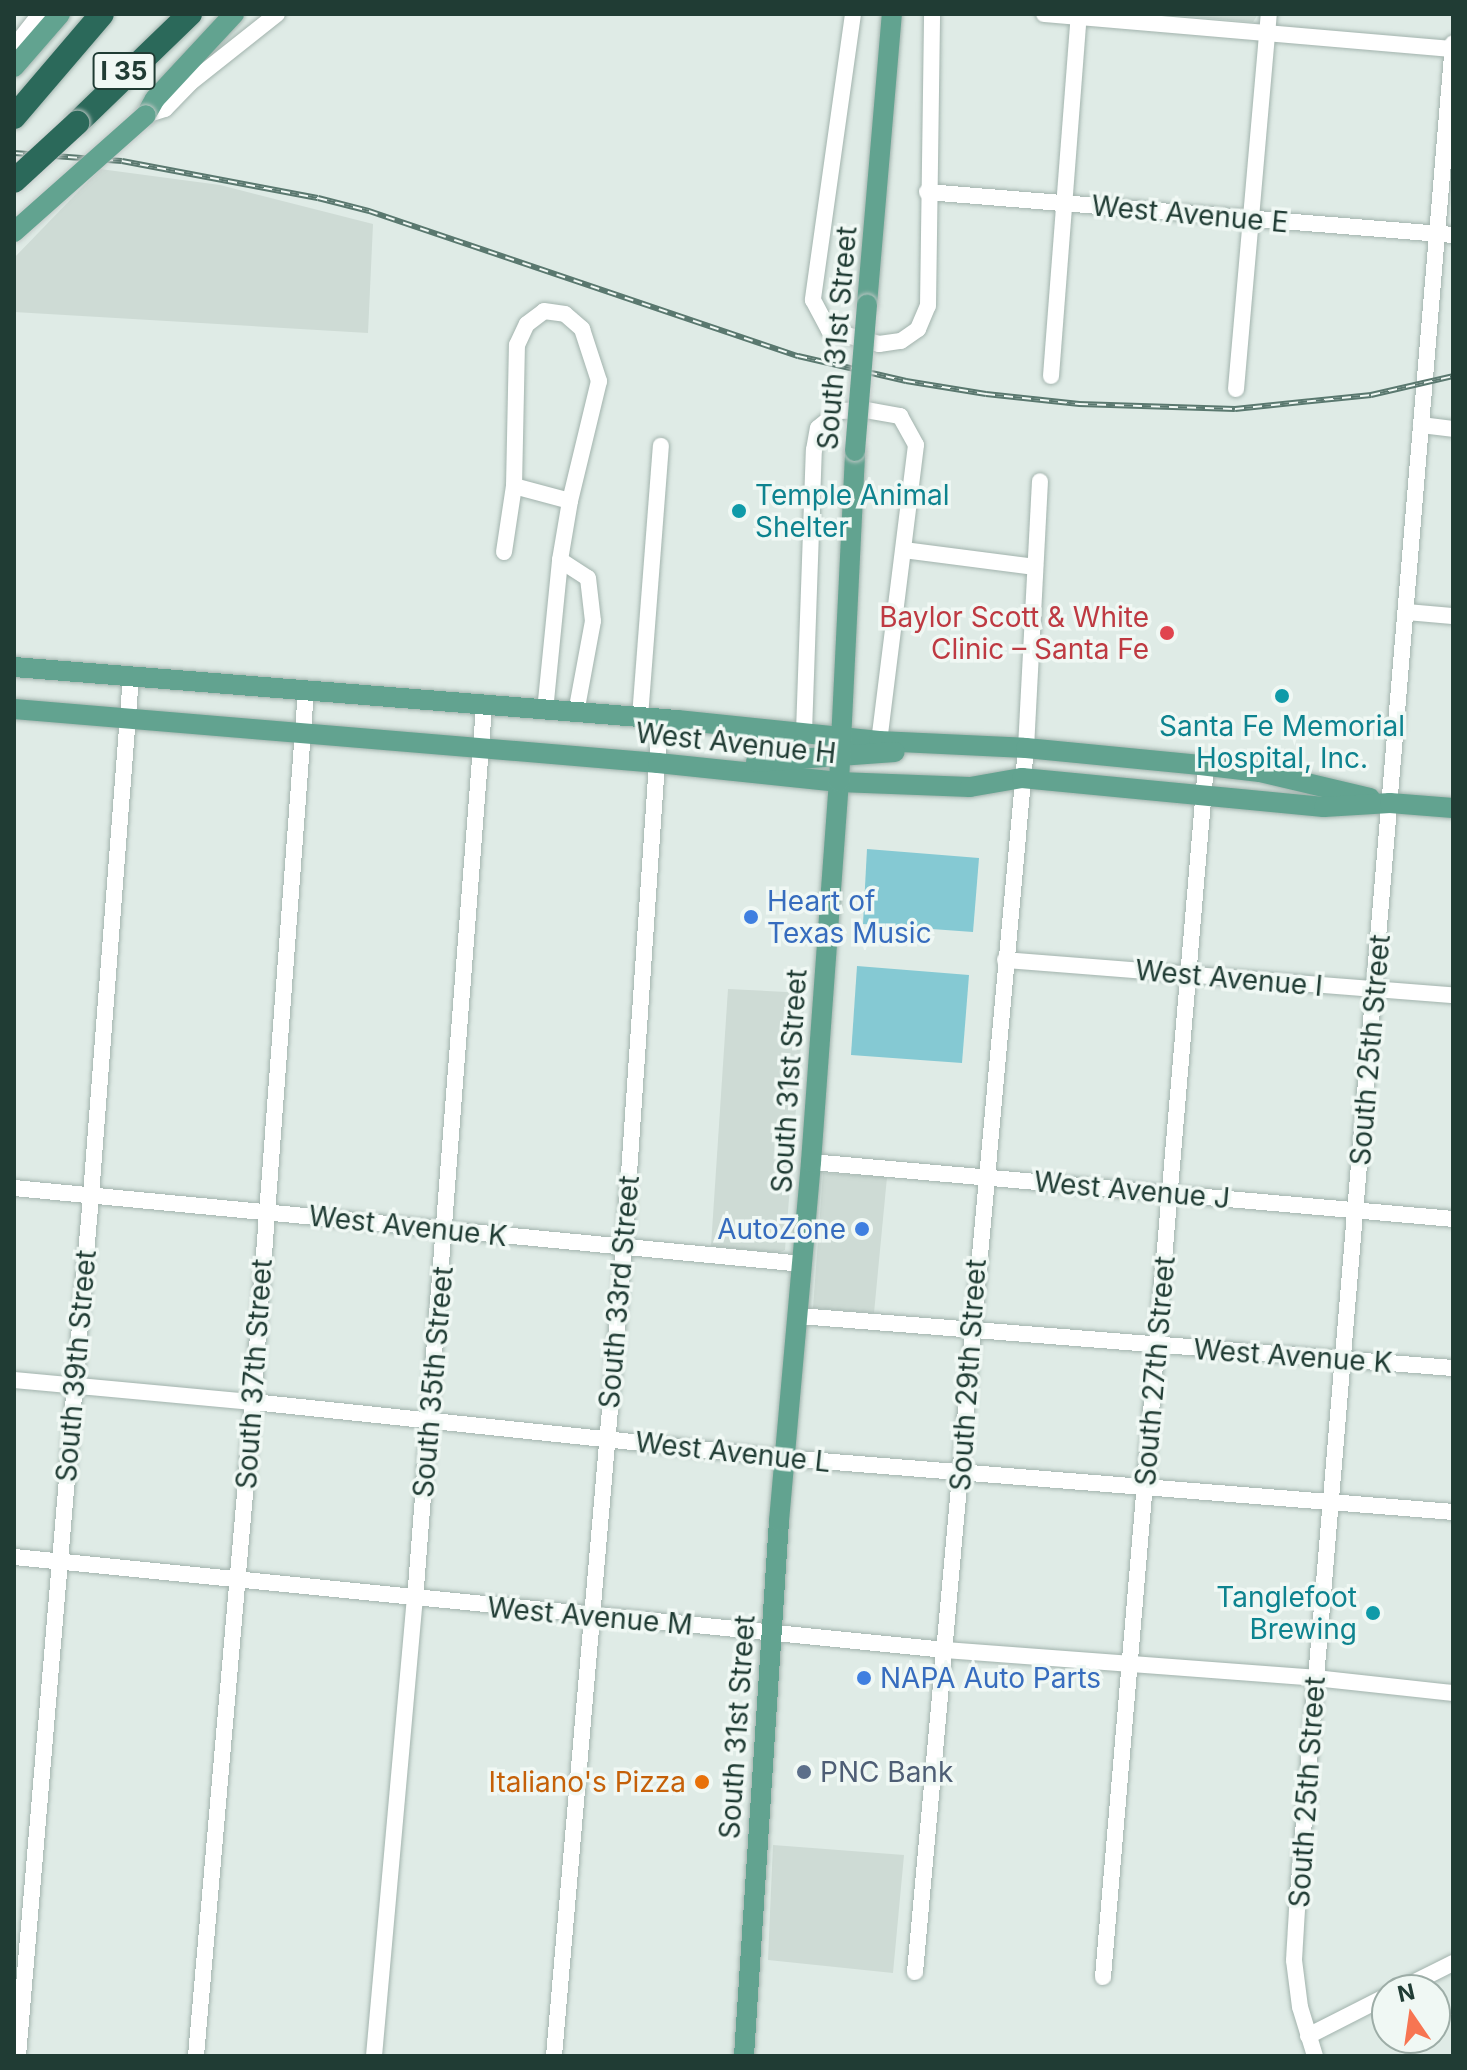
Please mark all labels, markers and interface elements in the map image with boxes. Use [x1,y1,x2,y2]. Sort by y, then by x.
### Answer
road number: I 35 [92,49,156,93]
street label: West Avenue E [1090,189,1290,239]
street label: South 31st Street [810,225,864,451]
place label: Temple Animal Shelter [755,478,950,544]
marker: Temple Animal Shelter [730,502,748,520]
place label: Baylor Scott & White Clinic – Santa Fe [879,600,1149,666]
marker: Baylor Scott & White Clinic – Santa Fe [1156,622,1178,644]
marker: Santa Fe Memorial Hospital, Inc. [1273,687,1291,705]
place label: Santa Fe Memorial Hospital, Inc. [1159,709,1405,775]
street label: West Avenue H [634,716,838,770]
place label: Heart of Texas Music [767,884,932,950]
marker: Heart of Texas Music [742,908,760,926]
street label: South 25th Street [1343,933,1397,1167]
street label: West Avenue I [1134,953,1324,1003]
street label: South 31st Street [764,968,814,1194]
street label: West Avenue J [1033,1165,1231,1215]
street label: South 33rd Street [592,1174,646,1410]
street label: West Avenue K [307,1199,509,1253]
place label: AutoZone [717,1212,846,1246]
marker: AutoZone [853,1220,871,1238]
street label: South 39th Street [49,1249,103,1483]
street label: South 27th Street [1128,1255,1182,1487]
street label: South 37th Street [229,1258,279,1490]
street label: South 29th Street [943,1258,993,1492]
street label: South 35th Street [406,1265,460,1499]
street label: West Avenue K [1192,1332,1394,1380]
street label: West Avenue L [634,1425,832,1479]
place label: Tanglefoot Brewing [1216,1580,1357,1646]
street label: West Avenue M [486,1590,694,1642]
marker: Tanglefoot Brewing [1364,1604,1382,1622]
street label: South 31st Street [712,1614,762,1840]
place label: NAPA Auto Parts [880,1661,1101,1695]
marker: NAPA Auto Parts [855,1669,873,1687]
street label: South 25th Street [1282,1675,1332,1909]
place label: PNC Bank [820,1755,953,1789]
marker: PNC Bank [795,1763,813,1781]
place label: Italiano's Pizza [488,1765,686,1799]
marker: Italiano's Pizza [693,1773,711,1791]
north arrow [1371,1974,1451,2054]
text: N [1395,1978,1417,2007]

